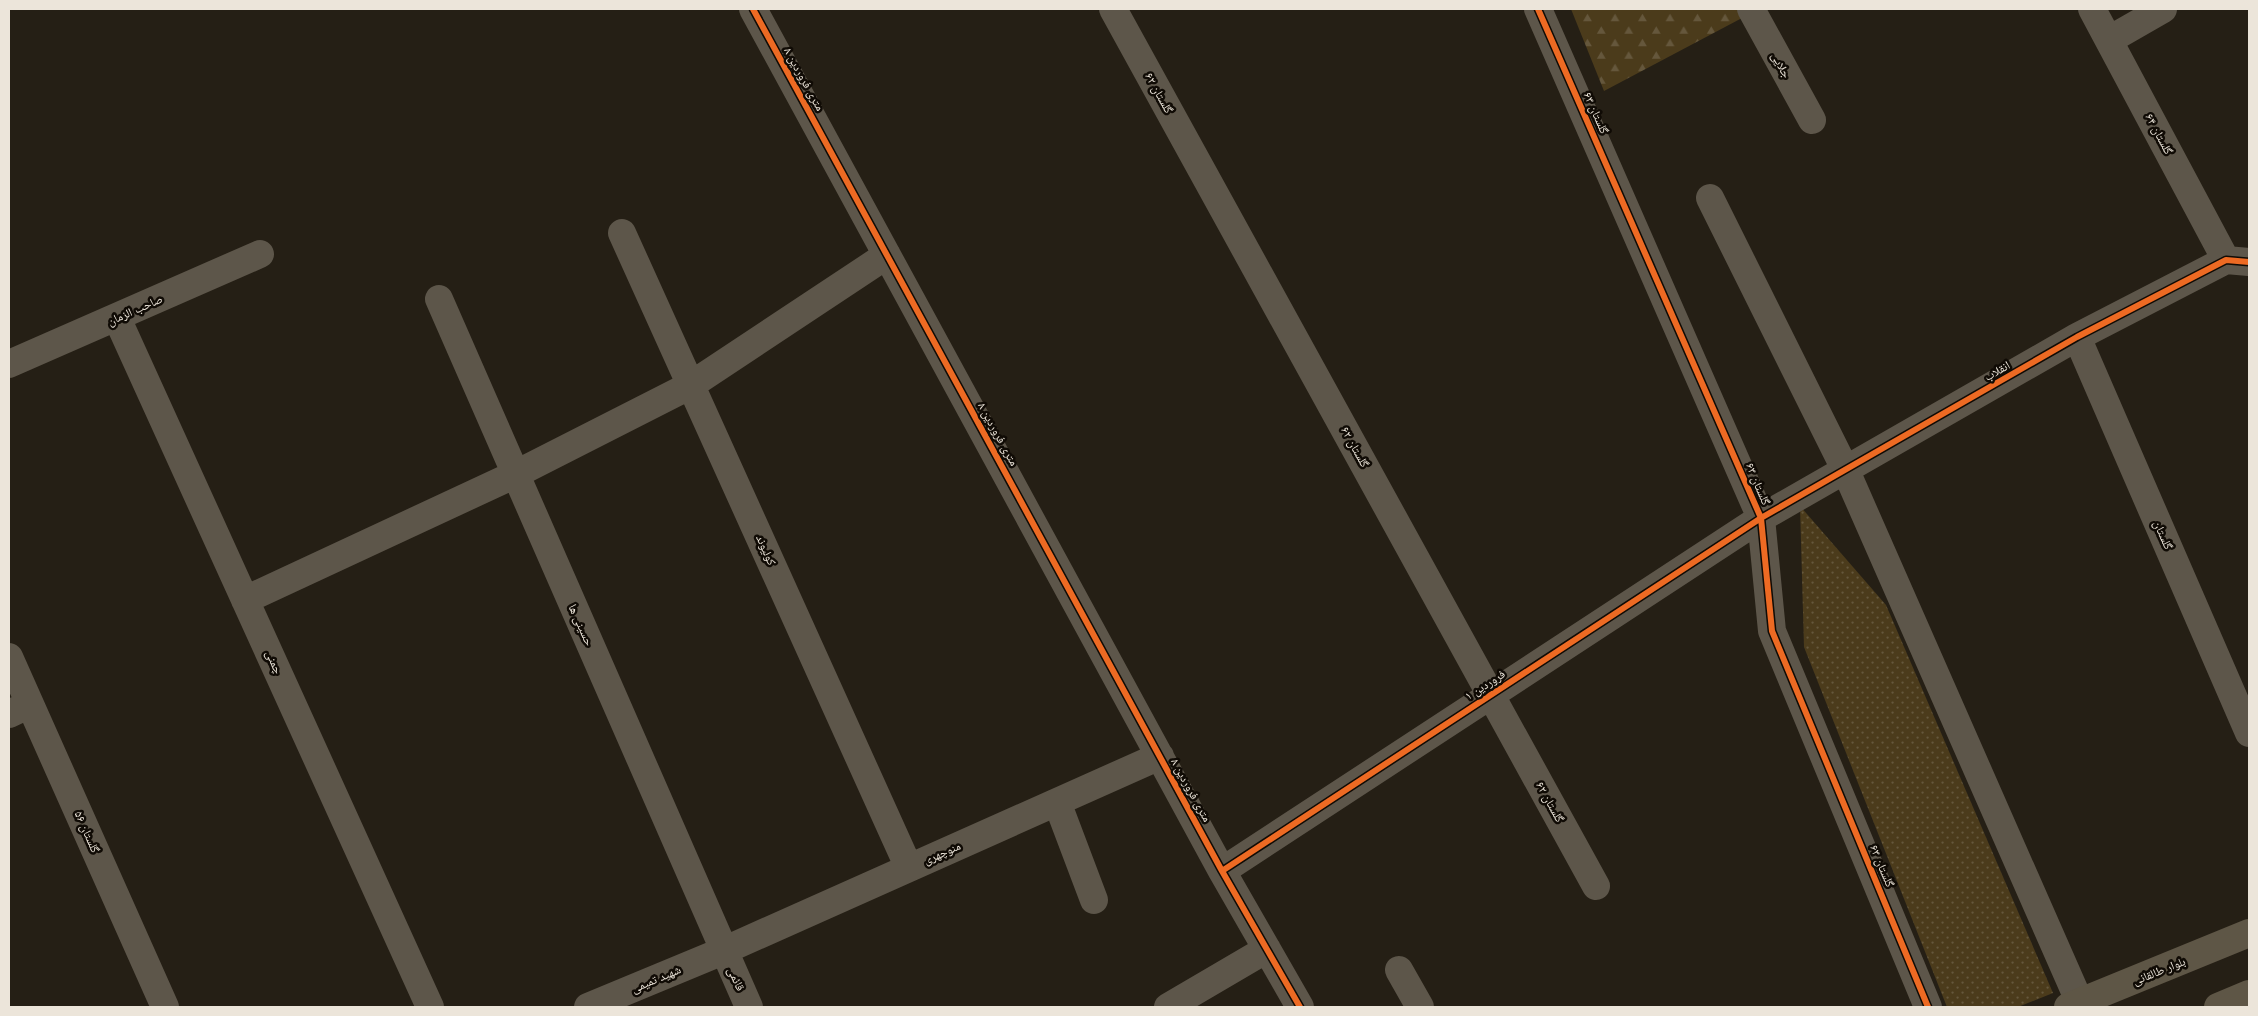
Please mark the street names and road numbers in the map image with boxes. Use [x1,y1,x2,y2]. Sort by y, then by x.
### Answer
street label: ۸ متری فروردین [781,44,828,113]
street label: جلایی [1768,49,1795,81]
street label: گلستان ۶۲ [1142,70,1177,116]
street label: گلستان ۶۳ [1581,89,1612,136]
street label: گلستان ۶۴ [2142,111,2176,157]
street label: صاحب الزمان [105,291,165,329]
street label: انقلاب [1981,357,2013,384]
street label: ۸ متری فروردین [975,399,1022,468]
street label: گلستان ۶۲ [1338,424,1373,470]
street label: گلستان ۶۳ [1743,460,1774,507]
street label: گلستان [2150,518,2176,552]
street label: کولیوند [753,532,780,568]
street label: حسینی ها [565,602,597,648]
street label: چمنی [263,648,286,676]
street label: فروردین ۱ [1462,666,1508,703]
street label: ۸ متری فروردین [1168,755,1215,824]
street label: گلستان ۶۲ [1533,779,1568,825]
street label: گلستان ۵۶ [72,808,103,855]
street label: منوچهری [921,838,963,867]
street label: گلستان ۶۳ [1867,842,1898,889]
street label: بلوار طالقانی [2130,953,2187,988]
street label: شهید تمیمی [629,961,683,996]
street label: قائمی [724,964,748,993]

